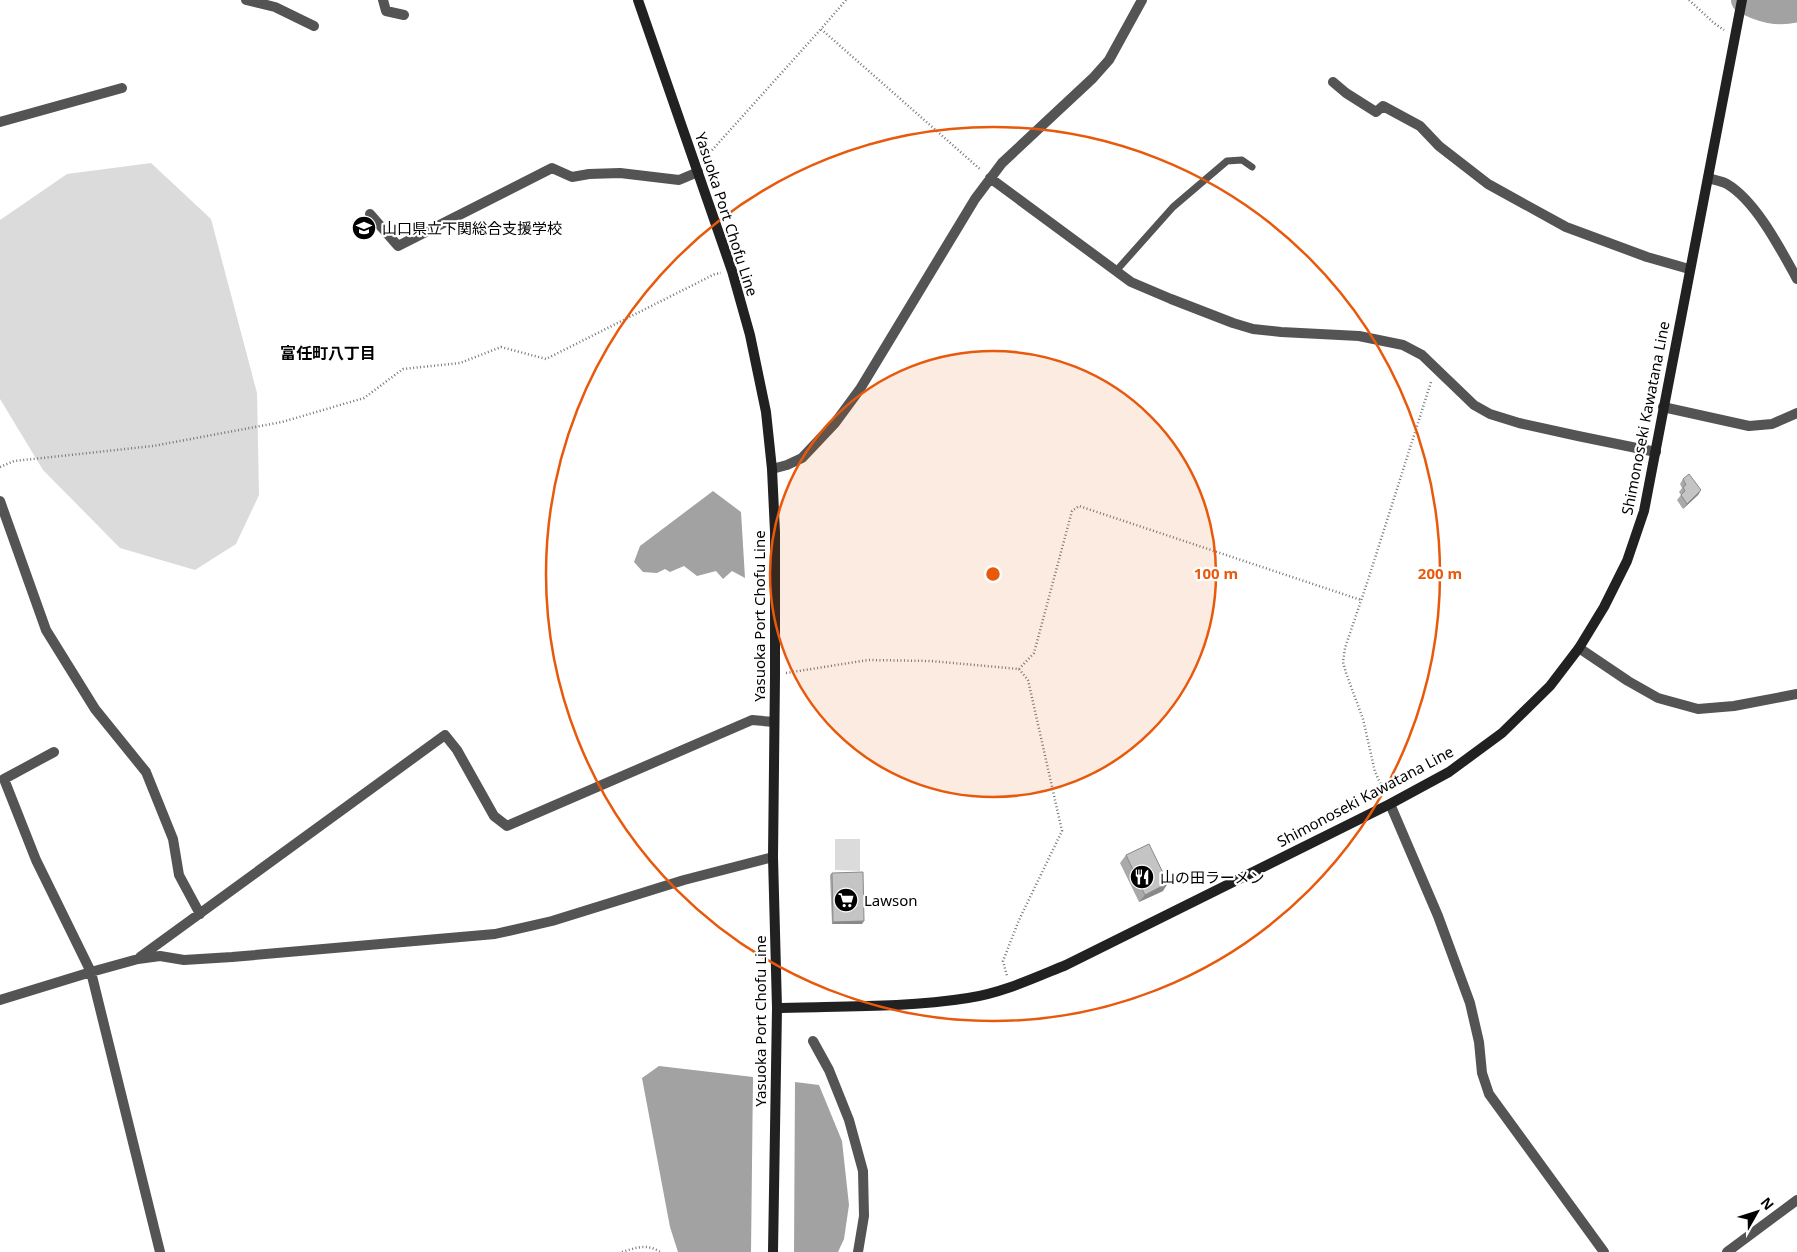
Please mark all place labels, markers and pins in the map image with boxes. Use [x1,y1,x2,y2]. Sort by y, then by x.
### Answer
school or university icon: 山口県立下関総合支援学校 [351,215,377,241]
place label: 山口県立下関総合支援学校 [382,218,562,238]
centre of rings [984,565,1002,583]
restaurant icon: 山の田ラーメン [1129,864,1155,890]
place label: 山の田ラーメン [1160,867,1264,887]
supermarket icon: Lawson [833,887,859,913]
place label: Lawson [864,890,918,910]

